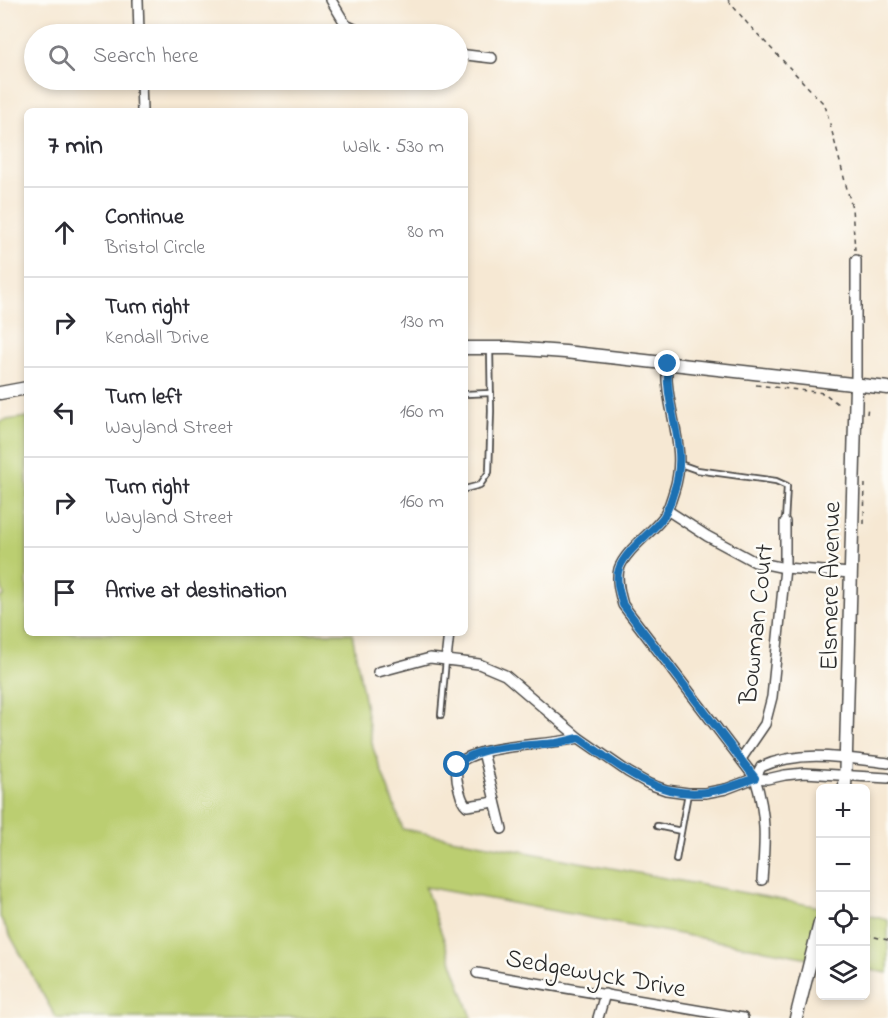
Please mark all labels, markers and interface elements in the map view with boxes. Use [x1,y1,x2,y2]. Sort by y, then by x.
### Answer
search box [24,24,468,90]
icon: search [45,41,78,74]
text: Search here [93,41,198,73]
text: 7 min [48,128,103,166]
text: Walk · 530 m [342,133,444,162]
text: Continue [105,202,184,234]
icon: ahead [48,216,81,249]
text: 80 m [407,218,444,247]
text: Bristol Circle [105,234,205,263]
text: Turn right [105,292,190,324]
icon: right [48,306,81,339]
text: 130 m [400,308,444,337]
text: Kendall Drive [105,324,209,353]
route end [654,350,680,376]
text: Turn left [105,382,182,414]
icon: left [48,396,81,429]
text: 160 m [400,398,444,427]
text: Wayland Street [105,414,233,443]
text: Turn right [105,472,190,504]
icon: right [48,486,81,519]
text: 160 m [400,488,444,517]
street label: Elsmere Avenue [812,501,852,671]
text: Wayland Street [105,504,233,533]
street label: Bowman Court [731,542,785,707]
icon: arrive [48,576,81,609]
text: Arrive at destination [105,576,287,608]
route start [443,751,469,777]
map controls [816,784,870,1000]
button: + [816,784,870,838]
button: − [816,838,870,892]
button: locate [816,892,870,946]
street label: Sedgewyck Drive [502,940,689,1010]
button: layers [816,946,870,1000]

